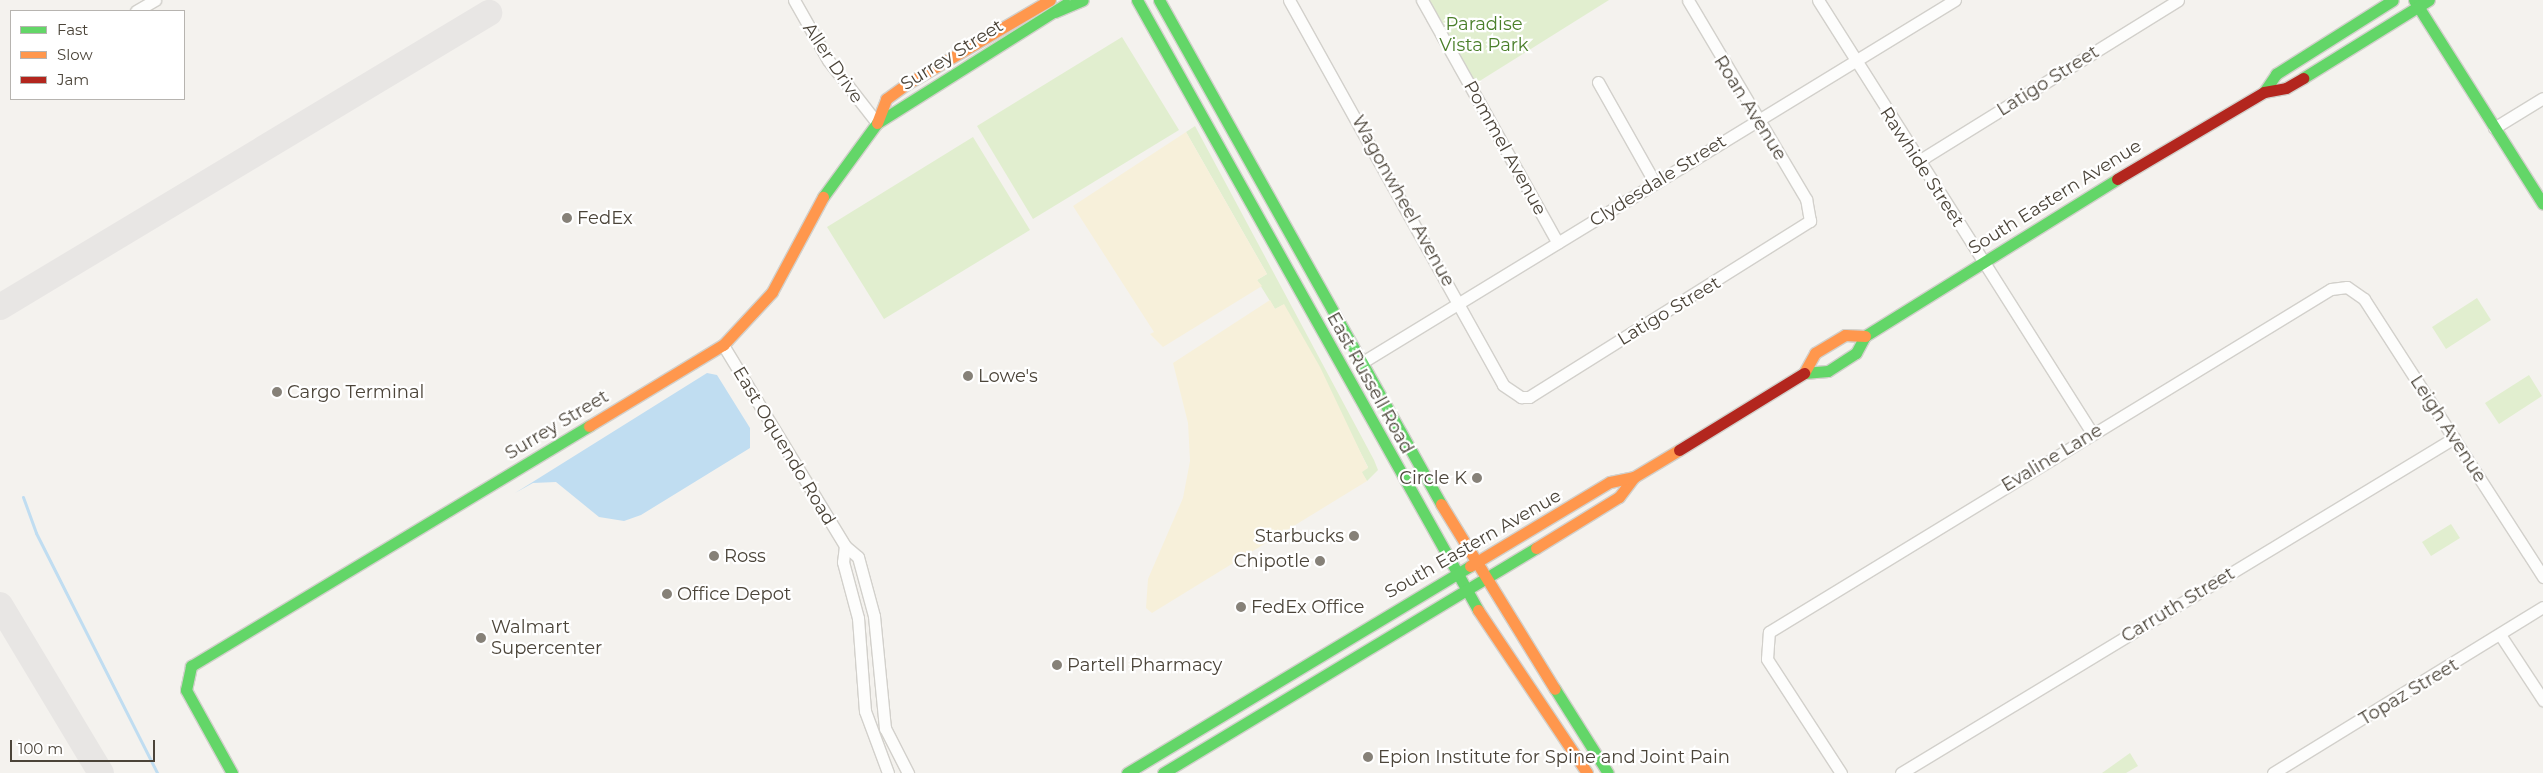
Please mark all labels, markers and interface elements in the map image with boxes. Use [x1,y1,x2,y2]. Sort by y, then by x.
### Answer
legend [10,10,185,100]
park label: Paradise Vista Park [1439,14,1529,56]
street label: Surrey Street [897,15,1007,95]
street label: Aller Drive [798,19,868,107]
text: Fast [57,20,88,39]
street label: Latigo Street [1993,41,2103,121]
text: Slow [57,45,93,64]
street label: Roan Avenue [1709,52,1791,164]
text: Jam [57,70,89,89]
street label: Pommel Avenue [1459,77,1551,219]
street label: Rawhide Street [1875,103,1969,231]
street label: Wagonwheel Avenue [1347,112,1459,290]
street label: Clydesdale Street [1586,130,1730,232]
street label: South Eastern Avenue [1965,135,2145,259]
place label: FedEx [577,207,633,229]
marker: FedEx [561,212,573,224]
street label: Latigo Street [1614,272,1724,350]
street label: East Russell Road [1322,309,1418,457]
street label: East Oquendo Road [728,363,840,529]
place label: Lowe's [978,365,1038,387]
marker: Lowe's [962,370,974,382]
street label: Leigh Avenue [2405,371,2491,487]
place label: Cargo Terminal [287,381,424,403]
marker: Cargo Terminal [271,386,283,398]
street label: Surrey Street [501,386,613,464]
street label: Evaline Lane [1998,419,2106,497]
place label: Circle K [1399,467,1467,489]
marker: Circle K [1471,472,1483,484]
street label: South Eastern Avenue [1381,485,1565,603]
place label: Starbucks [1255,525,1344,547]
marker: Starbucks [1348,530,1360,542]
place label: Ross [724,545,766,567]
marker: Ross [708,550,720,562]
place label: Chipotle [1234,550,1310,572]
marker: Chipotle [1314,555,1326,567]
street label: Carruth Street [2117,563,2239,647]
place label: Office Depot [677,583,791,605]
marker: Office Depot [661,588,673,600]
place label: FedEx Office [1251,596,1364,618]
marker: FedEx Office [1235,601,1247,613]
place label: Walmart Supercenter [491,617,602,660]
marker: Walmart Supercenter [475,632,487,644]
place label: Partell Pharmacy [1067,654,1222,676]
street label: Topaz Street [2356,654,2462,730]
marker: Partell Pharmacy [1051,659,1063,671]
scale bar [12,730,158,762]
text: 100 m [18,739,63,758]
place label: Epion Institute for Spine and Joint Pain [1378,746,1730,768]
marker: Epion Institute for Spine and Joint Pain [1362,751,1374,763]

